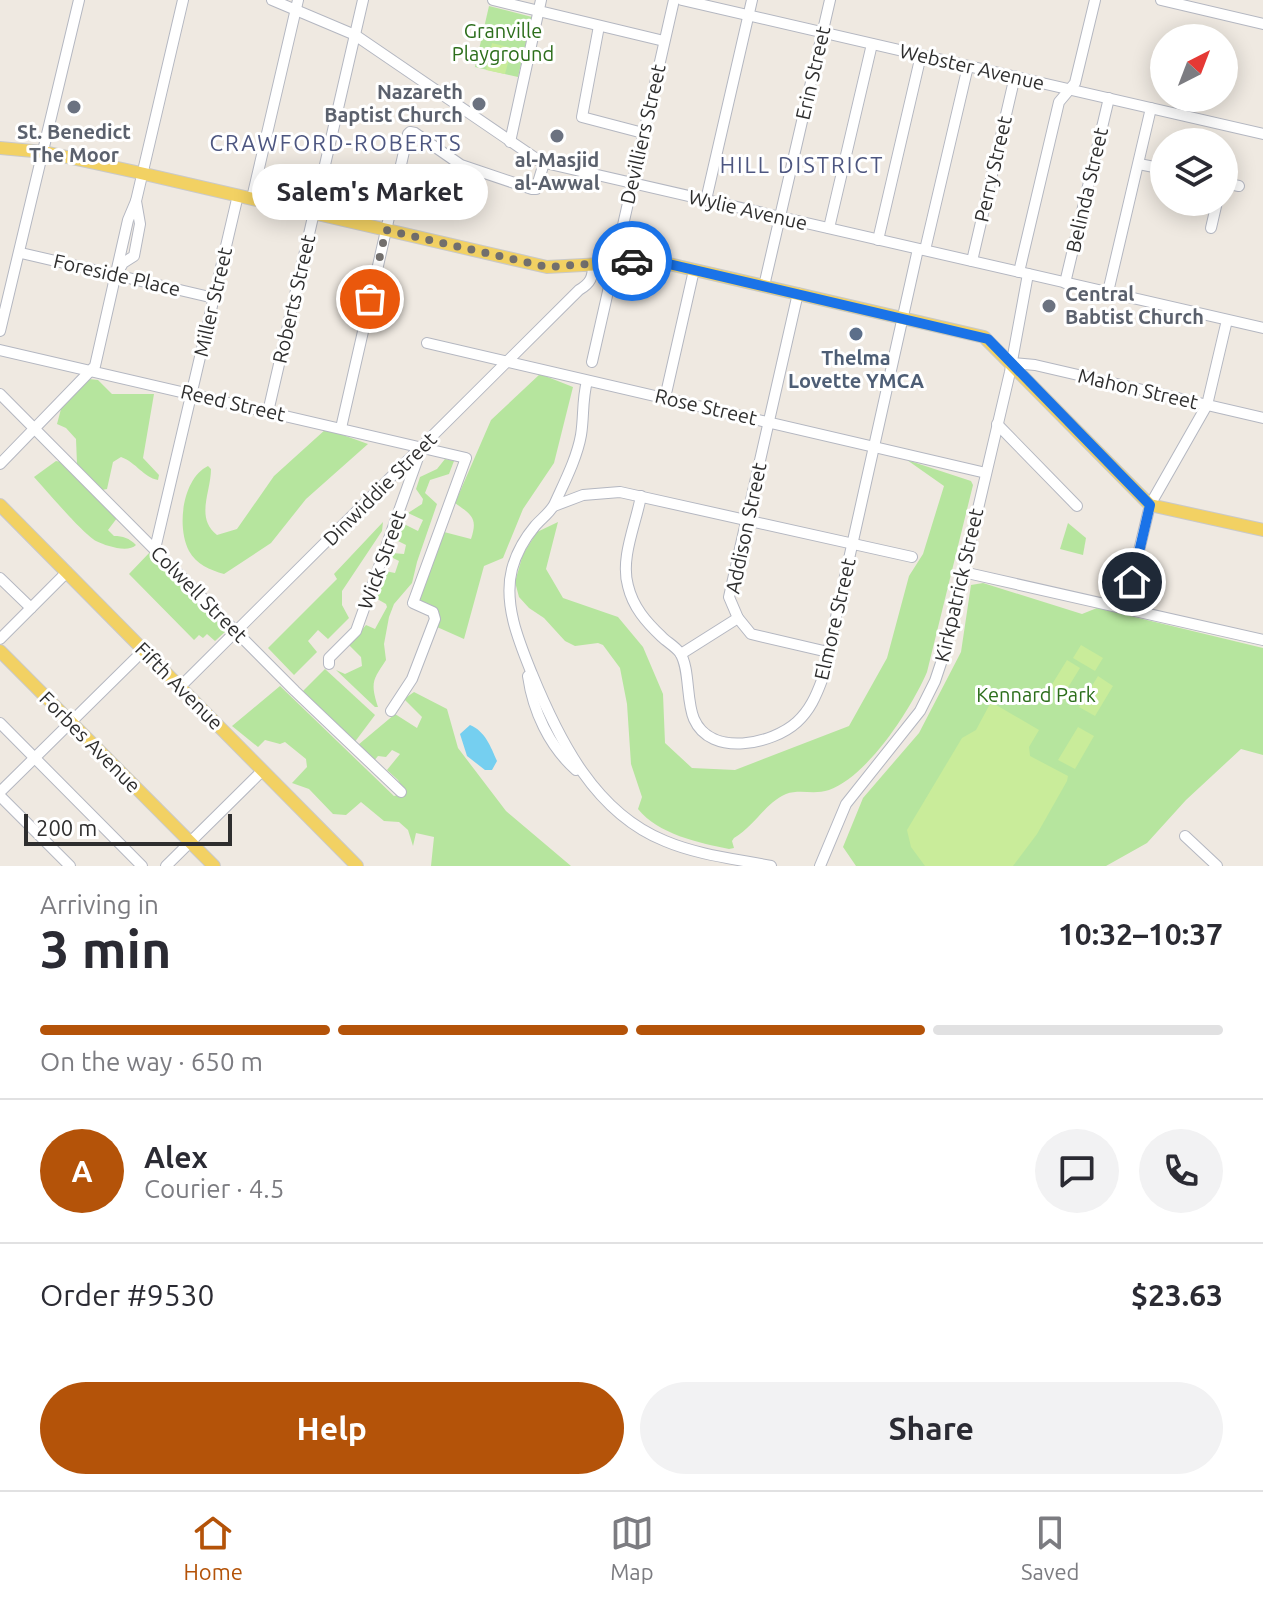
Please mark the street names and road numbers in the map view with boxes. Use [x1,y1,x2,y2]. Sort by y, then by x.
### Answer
street label: Erin Street [791,24,834,122]
street label: Webster Avenue [897,39,1047,94]
street label: Devilliers Street [615,62,670,206]
street label: Perry Street [969,113,1016,224]
street label: Belinda Street [1061,125,1112,255]
street label: Wylie Avenue [686,185,810,234]
street label: Roberts Street [268,232,320,365]
street label: Miller Street [189,245,236,359]
street label: Foreside Place [51,249,183,300]
street label: Mahon Street [1076,364,1201,414]
street label: Reed Street [179,379,288,426]
street label: Rose Street [653,384,760,429]
street label: Dinwiddie Street [318,427,441,550]
street label: Addison Street [720,460,771,596]
street label: Kirkpatrick Street [930,506,987,664]
street label: Wick Street [353,507,410,612]
street label: Colwell Street [146,541,252,647]
street label: Elmore Street [809,556,860,682]
street label: Fifth Avenue [131,637,228,734]
street label: Forbes Avenue [35,686,146,797]

